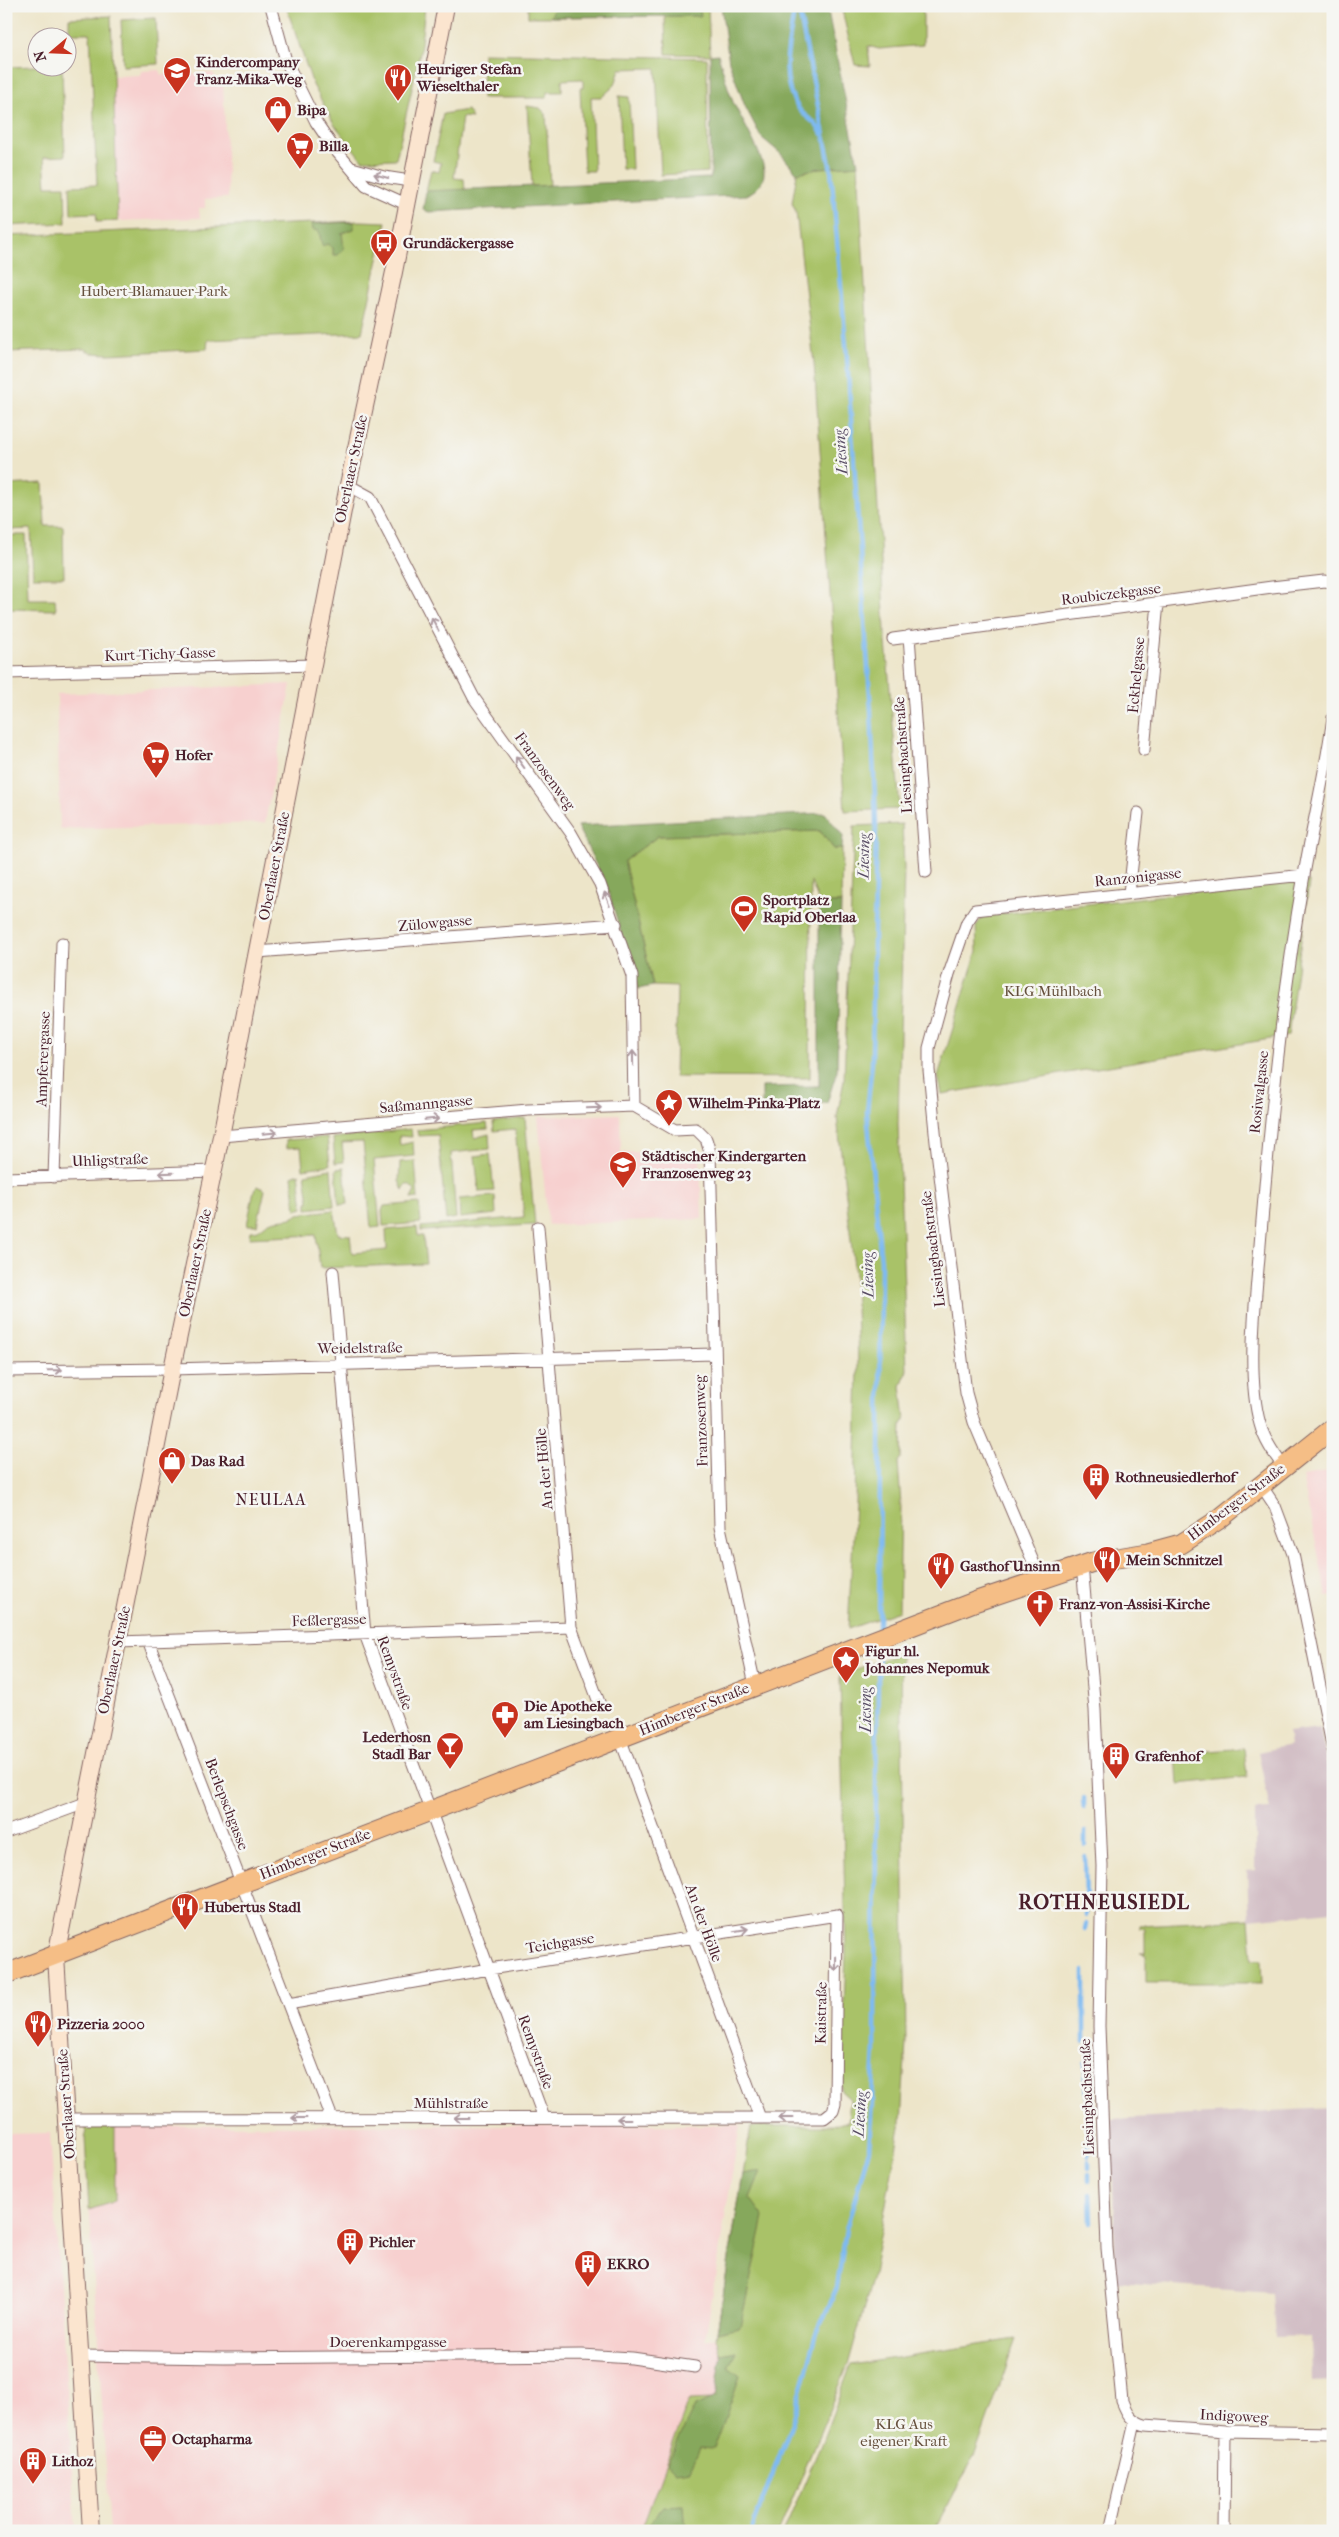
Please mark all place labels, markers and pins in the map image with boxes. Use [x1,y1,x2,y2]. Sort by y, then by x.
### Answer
place label: Kindercompany Franz-Mika-Weg [195,53,303,88]
school or university icon: Kindercompany Franz-Mika-Weg [162,56,192,95]
place label: Heuriger Stefan Wieselthaler [416,60,522,95]
restaurant icon: Heuriger Stefan Wieselthaler [383,63,413,102]
shop icon: Bipa [263,95,293,134]
place label: Bipa [297,101,327,119]
supermarket icon: Billa [285,131,315,170]
place label: Billa [319,137,349,155]
bus stop icon: Grundäckergasse [369,228,399,267]
place label: Grundäckergasse [403,234,514,252]
supermarket icon: Hofer [141,740,171,779]
place label: Hofer [175,746,213,764]
place label: Sportplatz Rapid Oberlaa [763,891,857,926]
sports icon: Sportplatz Rapid Oberlaa [729,894,759,933]
place icon: Wilhelm-Pinka-Platz [654,1088,684,1127]
place label: Wilhelm-Pinka-Platz [687,1094,821,1112]
place label: Städtischer Kindergarten Franzosenweg 23 [641,1147,807,1182]
school or university icon: Städtischer Kindergarten Franzosenweg 23 [608,1150,638,1189]
shop icon: Das Rad [157,1446,187,1485]
place label: Das Rad [191,1452,245,1470]
building icon: Rothneusiedlerhof [1081,1462,1111,1501]
place label: Rothneusiedlerhof [1115,1468,1240,1486]
restaurant icon: Mein Schnitzel [1092,1545,1122,1584]
restaurant icon: Gasthof Unsinn [926,1551,956,1590]
place label: Mein Schnitzel [1125,1551,1223,1569]
place label: Gasthof Unsinn [960,1557,1061,1575]
church icon: Franz-von-Assisi-Kirche [1025,1589,1055,1628]
place label: Franz-von-Assisi-Kirche [1058,1595,1211,1613]
place label: Figur hl. Johannes Nepomuk [863,1642,991,1677]
place icon: Figur hl. Johannes Nepomuk [831,1645,861,1684]
place label: Die Apotheke am Liesingbach [524,1697,624,1732]
pharmacy icon: Die Apotheke am Liesingbach [490,1700,520,1739]
place label: Lederhosn Stadl Bar [362,1728,432,1763]
bar icon: Lederhosn Stadl Bar [435,1731,465,1770]
building icon: Grafenhof [1101,1741,1131,1780]
place label: Grafenhof [1135,1747,1205,1765]
restaurant icon: Hubertus Stadl [170,1892,200,1931]
place label: Hubertus Stadl [204,1898,302,1916]
restaurant icon: Pizzeria 2000 [23,2009,53,2048]
place label: Pizzeria 2000 [57,2015,145,2033]
building icon: Pichler [335,2227,365,2266]
place label: Pichler [369,2233,416,2251]
building icon: EKRO [573,2249,603,2288]
place label: EKRO [607,2255,649,2273]
office icon: Octapharma [138,2424,168,2463]
place label: Octapharma [172,2430,253,2448]
building icon: Lithoz [18,2446,48,2485]
place label: Lithoz [52,2452,94,2470]

